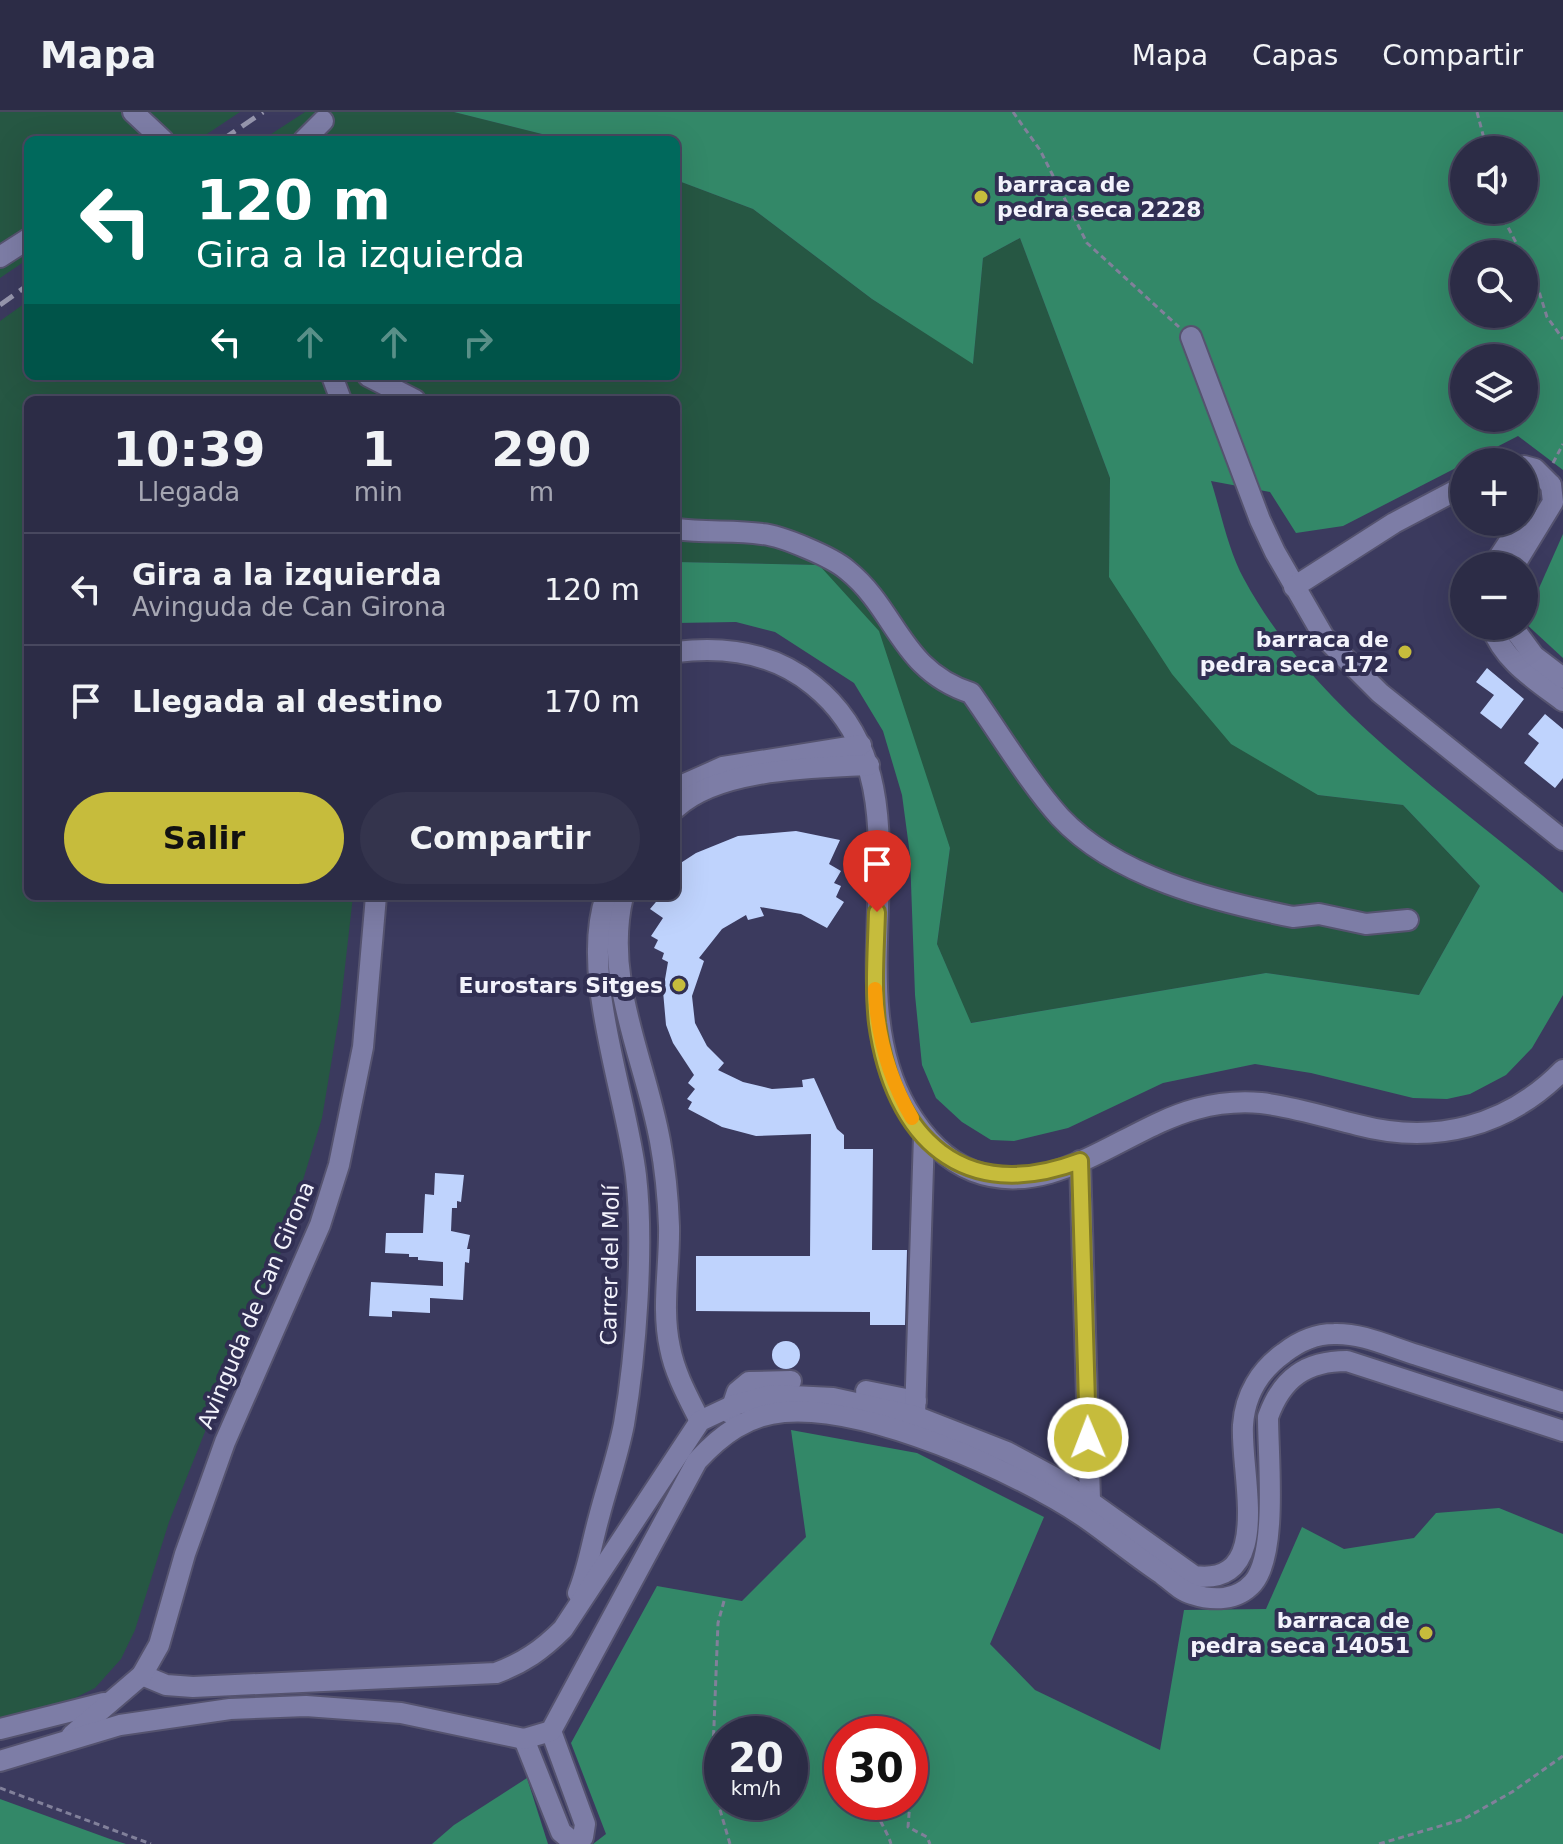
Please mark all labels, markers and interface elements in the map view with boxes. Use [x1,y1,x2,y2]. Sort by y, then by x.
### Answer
text: Mapa [40,33,156,77]
text: Mapa [1132,39,1208,72]
text: Capas [1252,39,1338,72]
text: Compartir [1382,39,1523,72]
map controls [1450,136,1538,640]
button: sound [1450,136,1538,224]
text: 120 m [196,167,391,232]
icon: left [64,168,168,272]
place label: barraca de pedra seca 2228 [997,172,1202,222]
marker: barraca de pedra seca 2228 [972,188,990,206]
text: Gira a la izquierda [196,234,525,275]
button: search [1450,240,1538,328]
icon: left [204,320,248,364]
icon: ahead [288,320,332,364]
icon: ahead [372,320,416,364]
icon: right [456,320,500,364]
button: layers [1450,344,1538,432]
text: 10:39 [112,421,265,477]
text: 1 [362,421,395,477]
text: 290 [491,421,591,477]
button: + [1450,448,1538,536]
text: Llegada [138,477,240,507]
text: min [354,477,403,507]
text: m [529,477,554,507]
button: − [1450,552,1538,640]
text: Gira a la izquierda [132,557,442,592]
icon: left [64,567,108,611]
text: 120 m [544,572,640,607]
text: Avinguda de Can Girona [132,592,446,622]
place label: barraca de pedra seca 172 [1200,627,1389,677]
marker: barraca de pedra seca 172 [1396,643,1414,661]
icon: arrive [64,679,108,723]
text: Llegada al destino [132,684,443,719]
text: 170 m [544,684,640,719]
button: Salir [64,792,344,884]
button: Compartir [360,792,640,884]
pin [843,830,911,912]
icon: arrive [855,842,899,886]
place label: Eurostars Sitges [459,973,663,998]
marker: Eurostars Sitges [670,976,688,994]
street label: Avinguda de Can Girona [193,1178,319,1432]
street label: Carrer del Molí [596,1183,624,1346]
position arrow [1046,1396,1130,1480]
place label: barraca de pedra seca 14051 [1190,1608,1410,1658]
marker: barraca de pedra seca 14051 [1417,1624,1435,1642]
speed limit sign: 30 [824,1716,928,1820]
text: 20 [728,1735,784,1781]
text: km/h [731,1776,781,1800]

